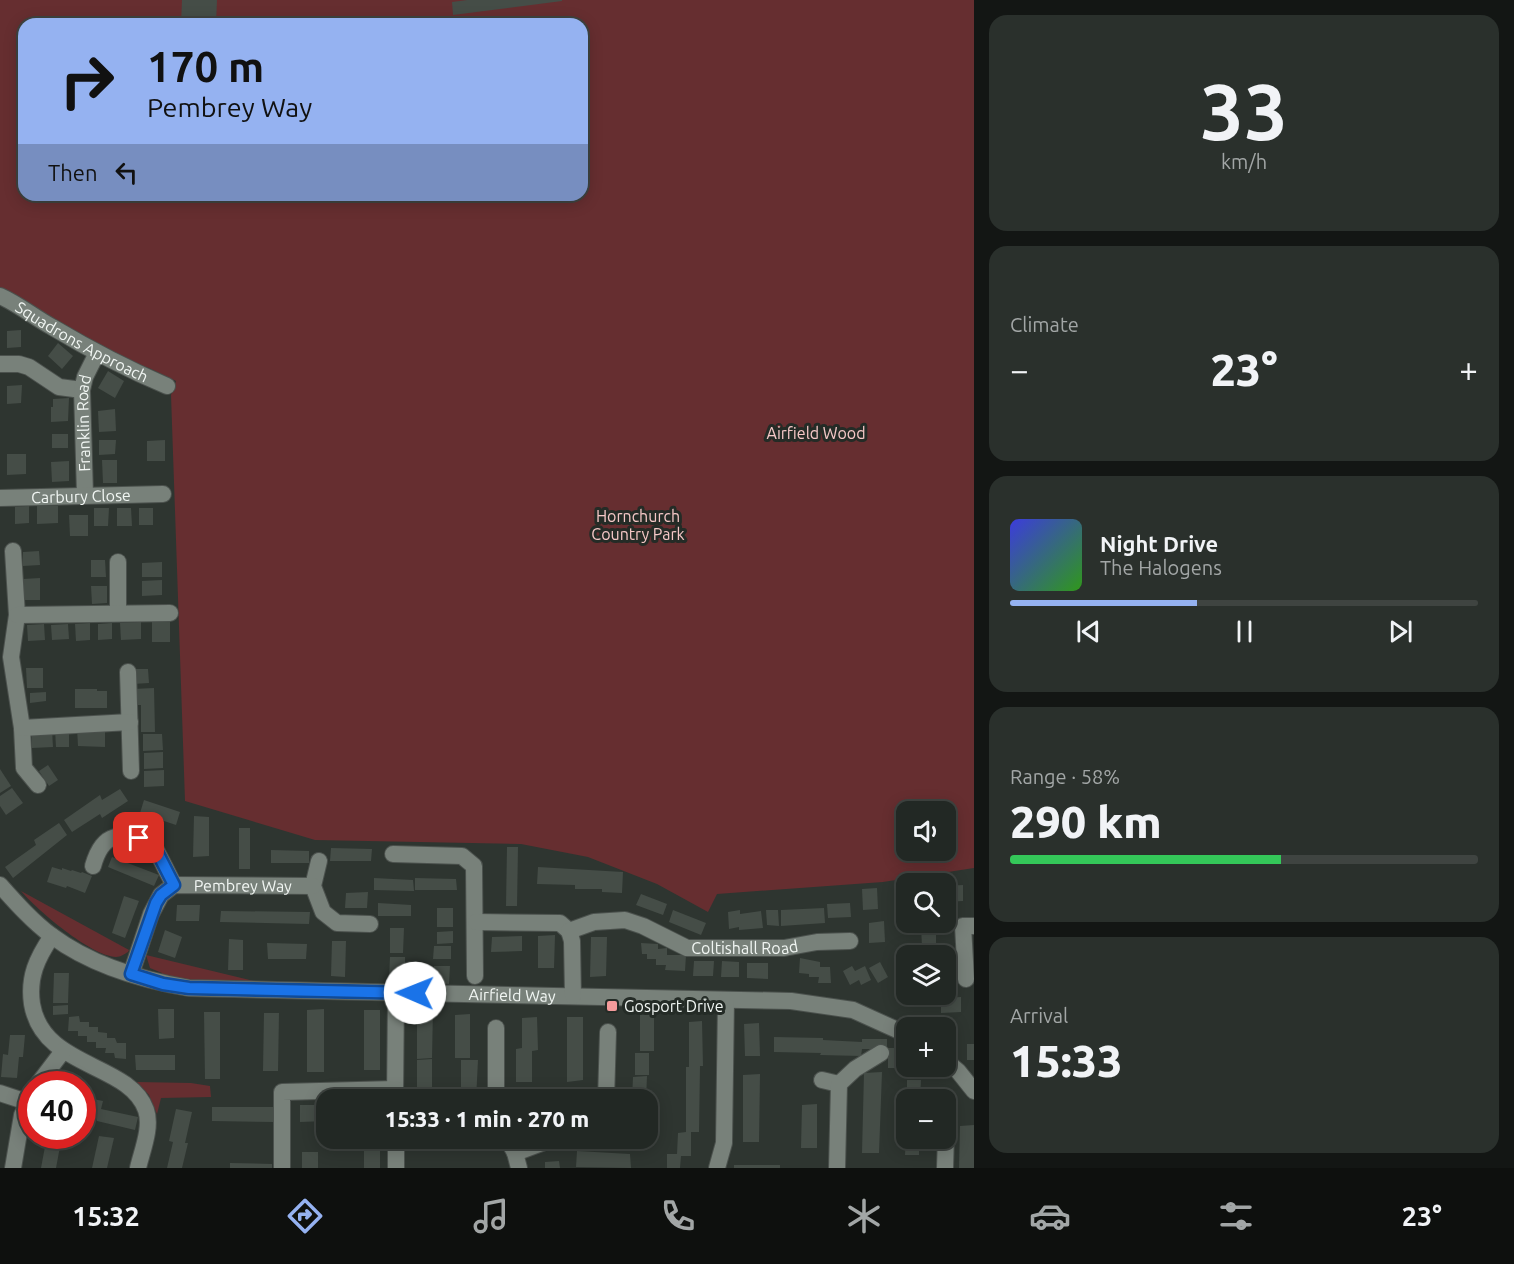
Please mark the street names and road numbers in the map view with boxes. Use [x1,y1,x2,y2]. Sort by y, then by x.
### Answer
street label: Squadrons Approach [12,297,151,386]
street label: Franklin Road [73,373,94,472]
street label: Carbury Close [31,486,131,506]
street label: Pembrey Way [194,876,292,895]
street label: Coltishall Road [691,937,800,957]
street label: Airfield Way [469,985,556,1005]

